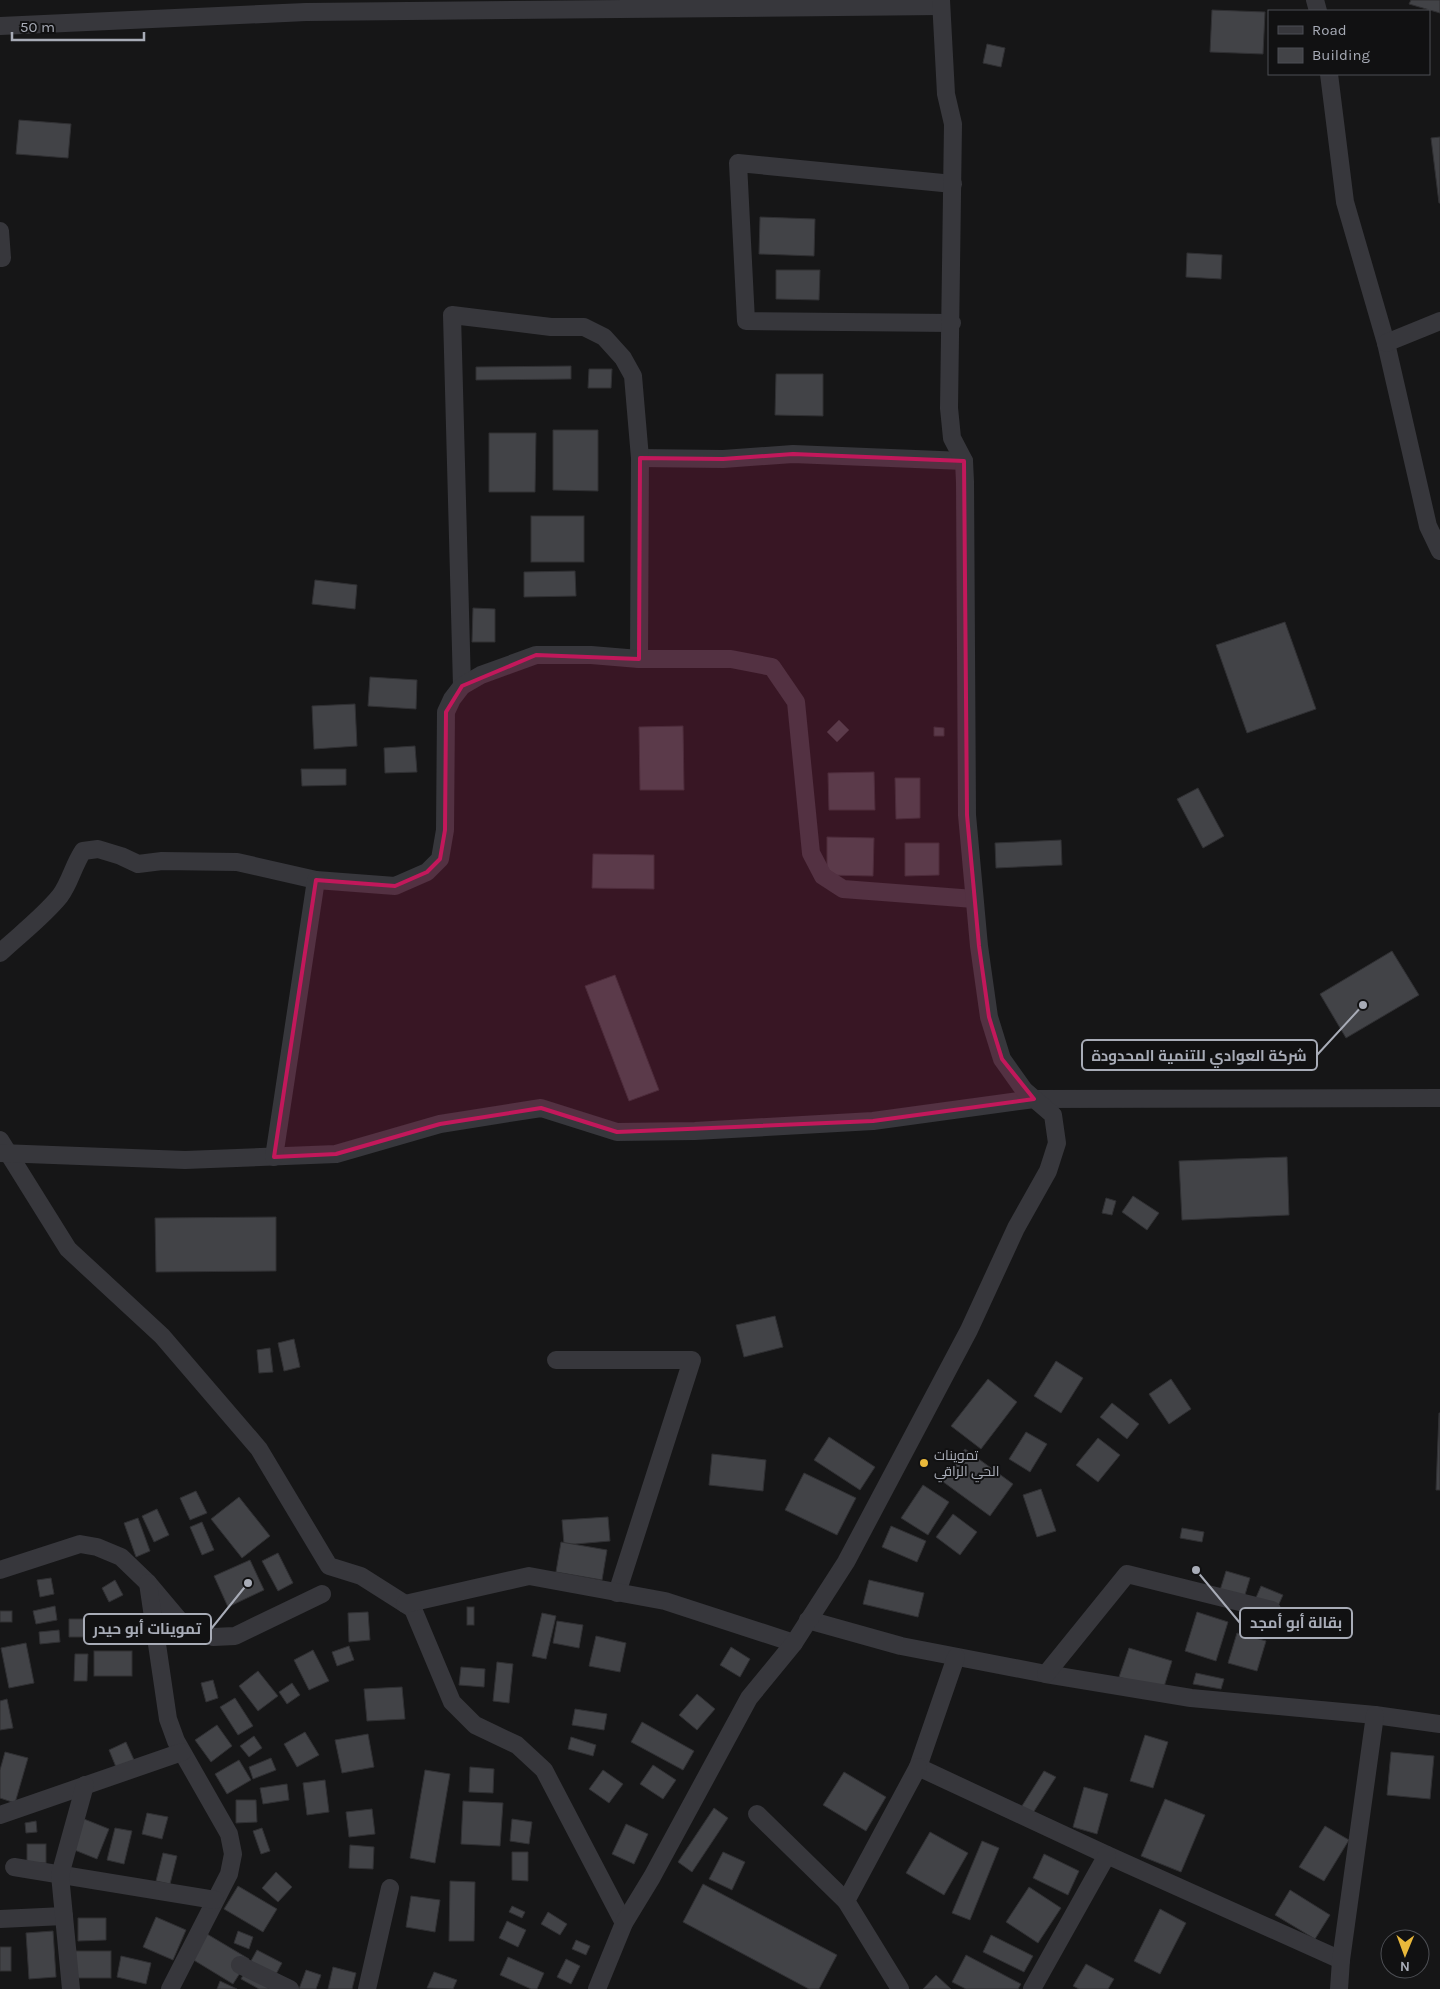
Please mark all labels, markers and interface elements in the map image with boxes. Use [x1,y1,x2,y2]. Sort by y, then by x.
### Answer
scale bar [12,10,145,42]
legend [1268,10,1430,75]
text: 50 m [20,18,55,36]
text: Road [1312,21,1347,39]
text: Building [1312,46,1370,64]
callout: شركة العوادي للتنمية المحدودة [1082,1040,1317,1070]
text: شركة العوادي للتنمية المحدودة [1091,1047,1307,1068]
place label: تموينات الحي الراقي [934,1447,999,1483]
marker: تموينات الحي الراقي [918,1457,930,1469]
callout: بقالة أبو أمجد [1240,1608,1352,1638]
text: بقالة أبو أمجد [1250,1613,1342,1632]
callout: تموينات أبو حيدر [84,1614,211,1644]
text: تموينات أبو حيدر [92,1619,201,1638]
north arrow [1380,1929,1430,1979]
text: N [1400,1958,1410,1975]

